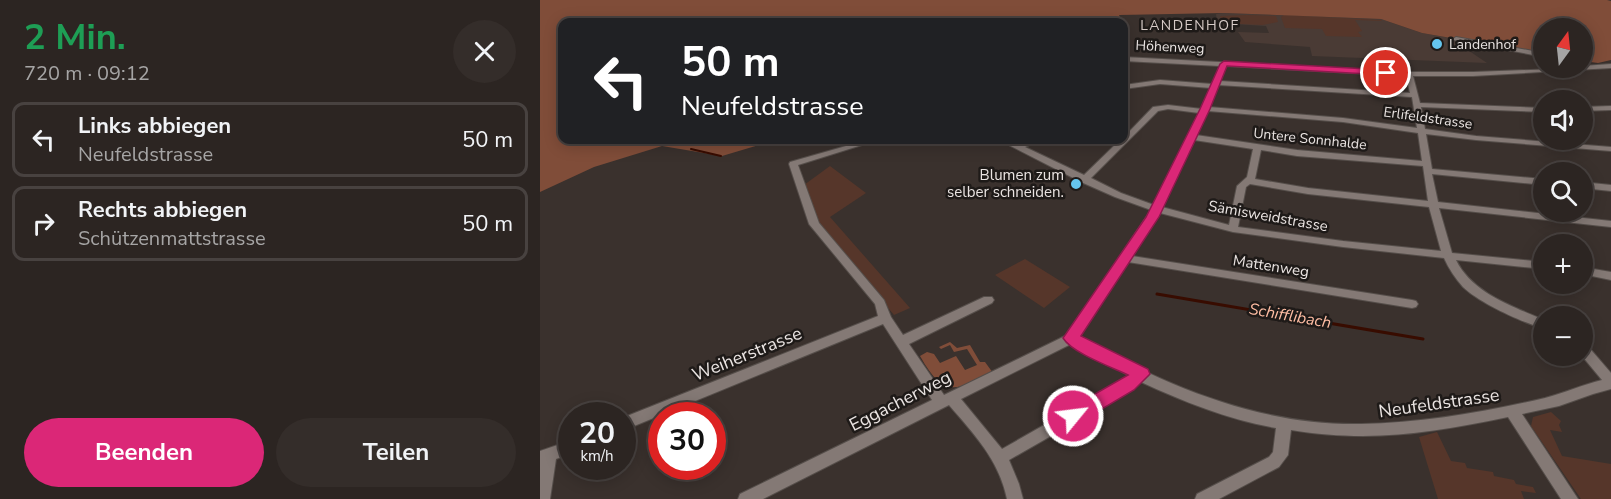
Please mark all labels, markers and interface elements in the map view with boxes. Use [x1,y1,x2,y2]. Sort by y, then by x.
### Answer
text: 2 Min. [24,13,126,62]
district label: LANDENHOF [1140,16,1240,35]
north arrow [1533,18,1593,78]
map controls [1533,18,1593,366]
button: close [453,20,516,83]
text: 50 m [681,34,780,91]
place label: Landenhof [1449,35,1516,54]
street label: Höhenweg [1135,36,1205,58]
marker: Landenhof [1430,37,1444,51]
icon: left [582,42,660,120]
pin [1360,47,1411,98]
icon: arrive [1369,56,1402,89]
text: 720 m · 09:12 [24,60,150,87]
text: Neufeldstrasse [681,88,864,125]
button: sound [1533,90,1593,150]
street label: Erlifeldstrasse [1382,102,1474,134]
text: Links abbiegen [78,111,231,141]
icon: left [27,123,60,156]
street label: Untere Sonnhalde [1252,124,1368,154]
text: 50 m [462,125,513,155]
text: Neufeldstrasse [78,141,213,168]
button: search [1533,162,1593,222]
place label: Blumen zum selber schneiden. [947,165,1064,202]
marker: Blumen zum selber schneiden. [1069,177,1083,191]
text: Rechts abbiegen [78,195,247,225]
street label: Sämisweidstrasse [1207,196,1329,236]
icon: right [27,207,60,240]
text: 50 m [462,209,513,239]
text: Schützenmattstrasse [78,225,266,252]
button: + [1533,234,1593,294]
street label: Mattenweg [1232,250,1310,282]
water label: Schifflibach [1247,298,1333,334]
button: − [1533,306,1593,366]
street label: Weiherstrasse [689,321,805,387]
street label: Eggacherweg [845,365,955,437]
street label: Neufeldstrasse [1377,383,1501,423]
position arrow [1041,384,1105,448]
speed limit sign: 30 [648,402,726,480]
text: 20 [579,413,615,454]
button: Beenden [24,418,264,487]
button: Teilen [276,418,516,487]
text: km/h [580,446,614,466]

